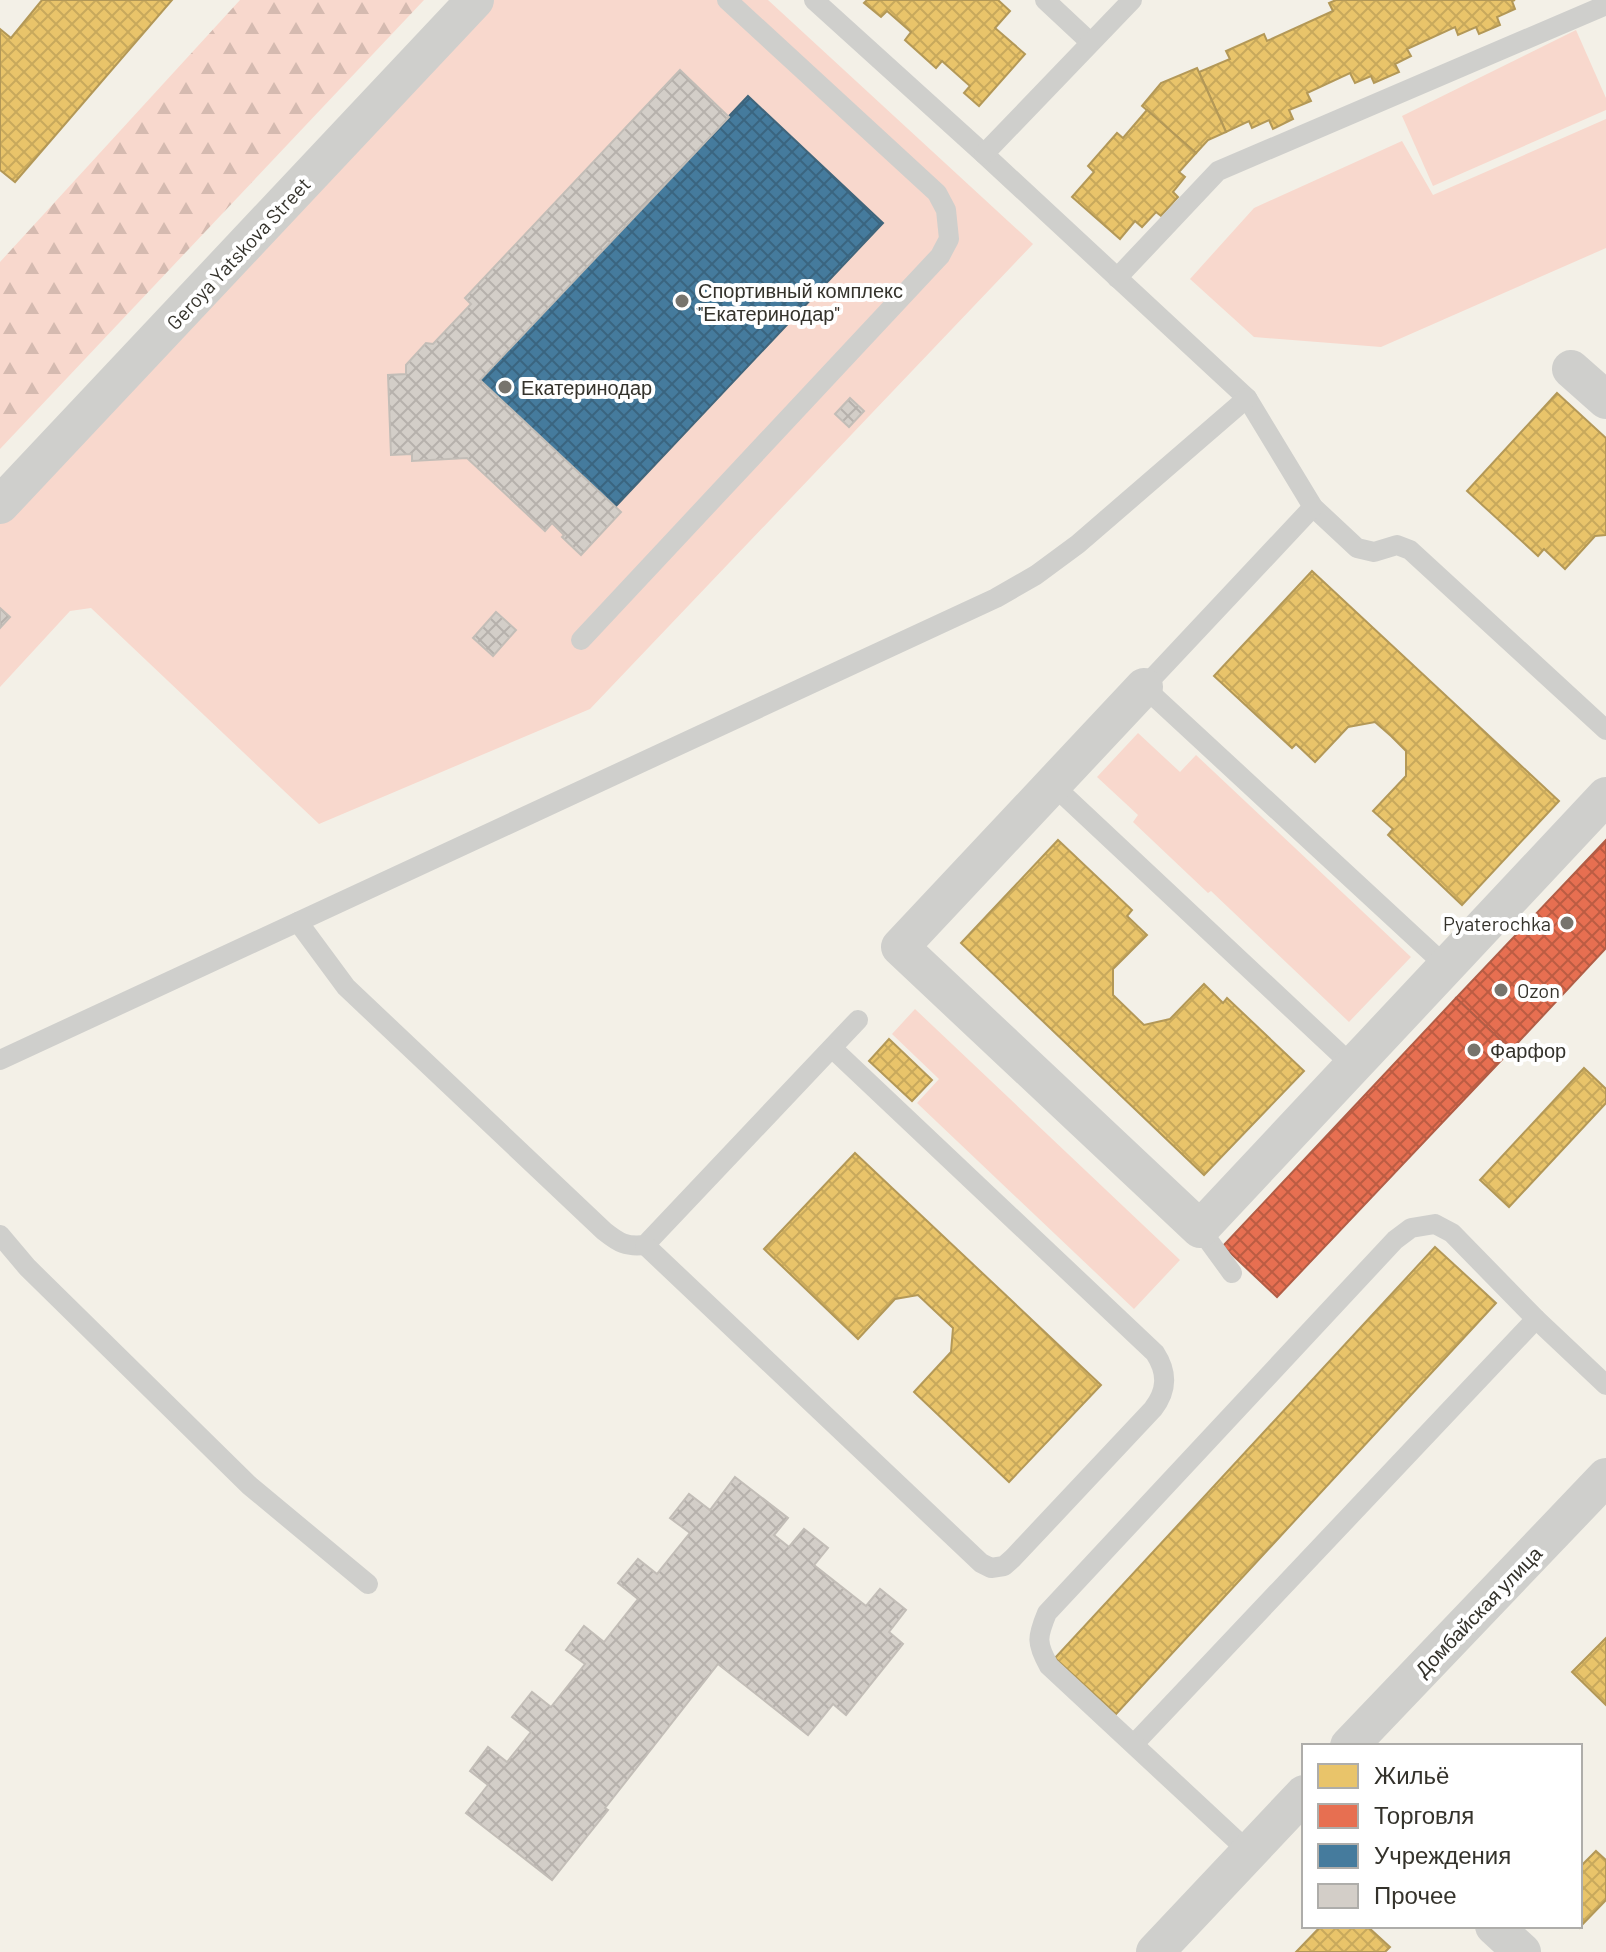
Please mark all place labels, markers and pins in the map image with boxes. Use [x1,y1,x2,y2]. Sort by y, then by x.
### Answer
place label: Спортивный комплекс "Екатеринодар" [698,278,903,325]
marker: Спортивный комплекс "Екатеринодар" [673,292,691,310]
place label: Екатеринодар [521,375,652,399]
marker: Екатеринодар [496,378,514,396]
place label: Pyaterochka [1443,911,1551,935]
marker: Pyaterochka [1558,914,1576,932]
place label: Ozon [1517,978,1560,1002]
marker: Ozon [1492,981,1510,999]
place label: Фарфор [1490,1038,1566,1062]
marker: Фарфор [1465,1041,1483,1059]

